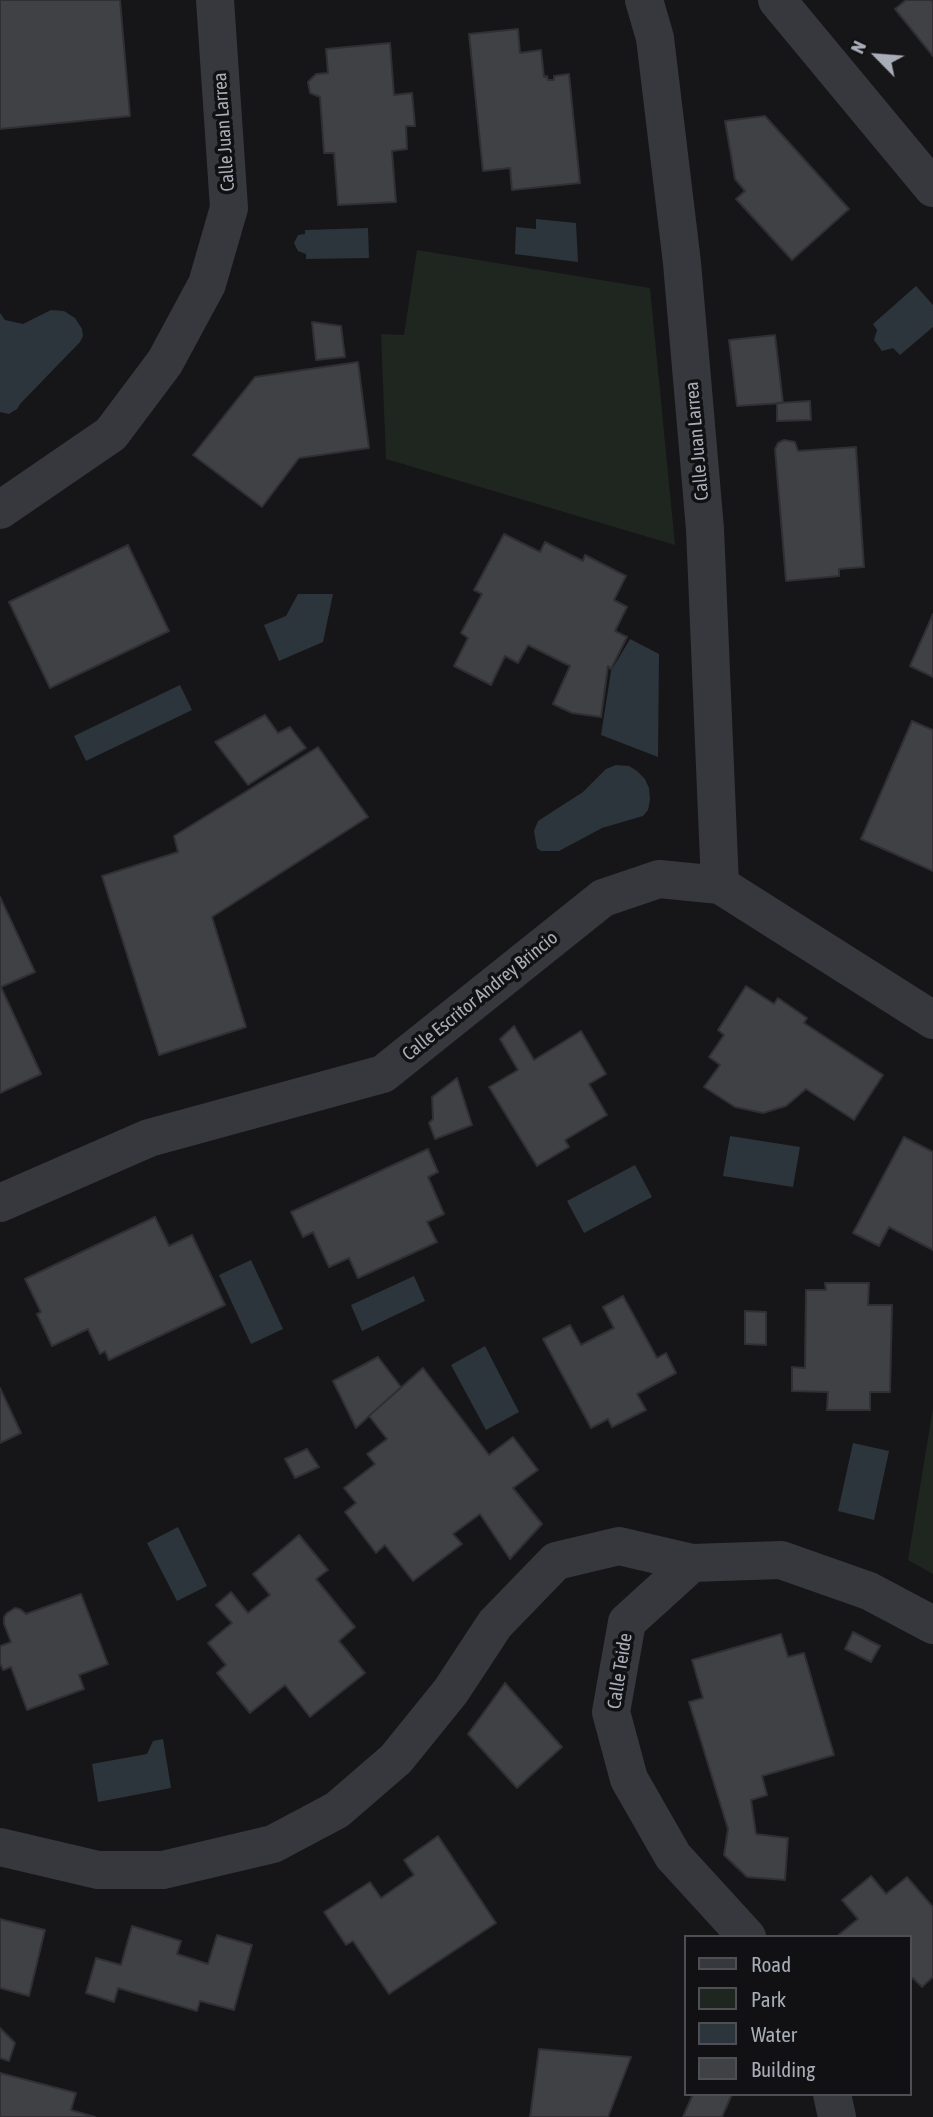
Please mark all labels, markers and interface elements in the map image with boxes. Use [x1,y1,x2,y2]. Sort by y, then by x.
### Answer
north arrow [842,21,912,91]
text: N [846,37,870,57]
street label: Calle Juan Larrea [208,72,240,192]
street label: Calle Juan Larrea [680,381,714,501]
street label: Calle Escritor Andrey Brincio [398,926,562,1066]
street label: Calle Teide [603,1632,637,1710]
legend [684,1935,912,2096]
text: Road [751,1952,791,1976]
text: Park [751,1987,786,2011]
text: Water [751,2022,797,2046]
text: Building [751,2057,815,2081]

